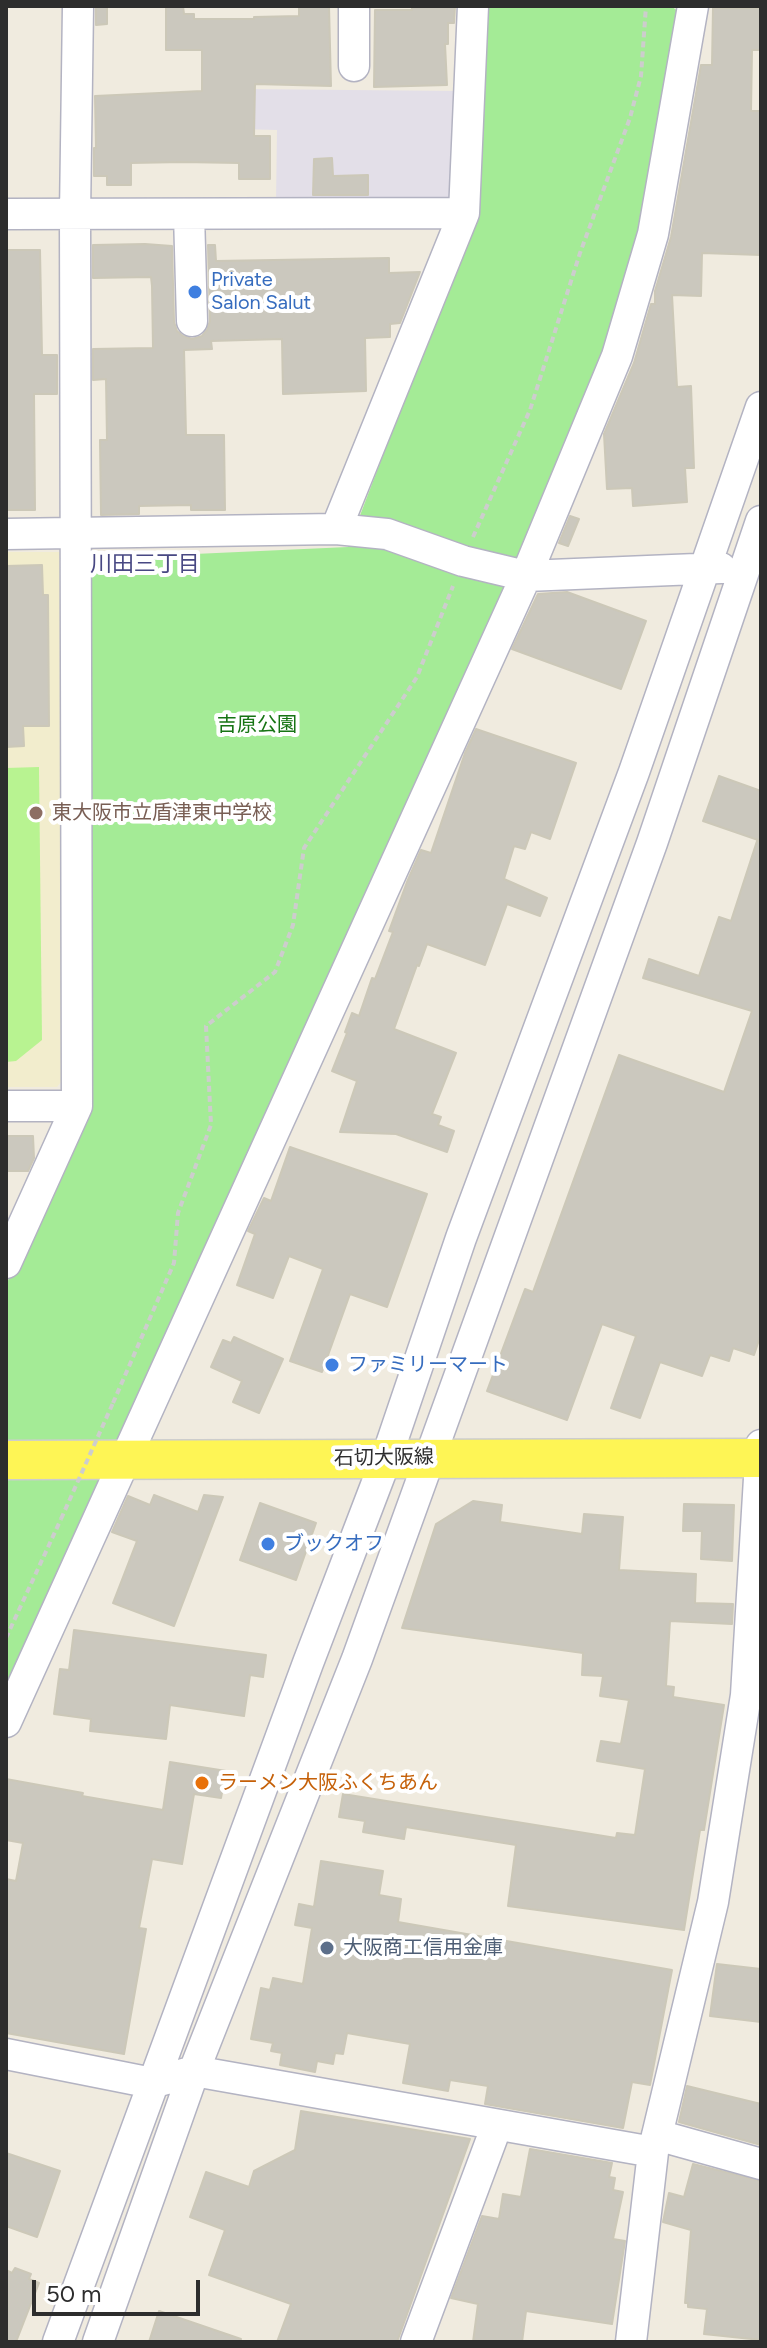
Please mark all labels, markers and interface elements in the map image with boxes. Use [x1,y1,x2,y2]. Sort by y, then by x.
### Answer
place label: Private Salon Salut [211,268,311,315]
marker: Private Salon Salut [186,283,204,301]
district label: 川田三丁目 [90,552,200,578]
park label: 吉原公園 [217,713,297,737]
place label: 東大阪市立盾津東中学校 [52,801,272,825]
marker: 東大阪市立盾津東中学校 [27,804,45,822]
place label: ファミリーマート [348,1353,508,1377]
marker: ファミリーマート [323,1356,341,1374]
street label: 石切大阪線 [334,1445,434,1471]
place label: ブックオフ [284,1532,384,1556]
marker: ブックオフ [259,1535,277,1553]
place label: ラーメン大阪ふくちあん [218,1771,438,1795]
marker: ラーメン大阪ふくちあん [193,1774,211,1792]
place label: 大阪商工信用金庫 [343,1936,503,1960]
marker: 大阪商工信用金庫 [318,1939,336,1957]
scale bar [36,2264,204,2314]
text: 50 m [46,2279,102,2308]

